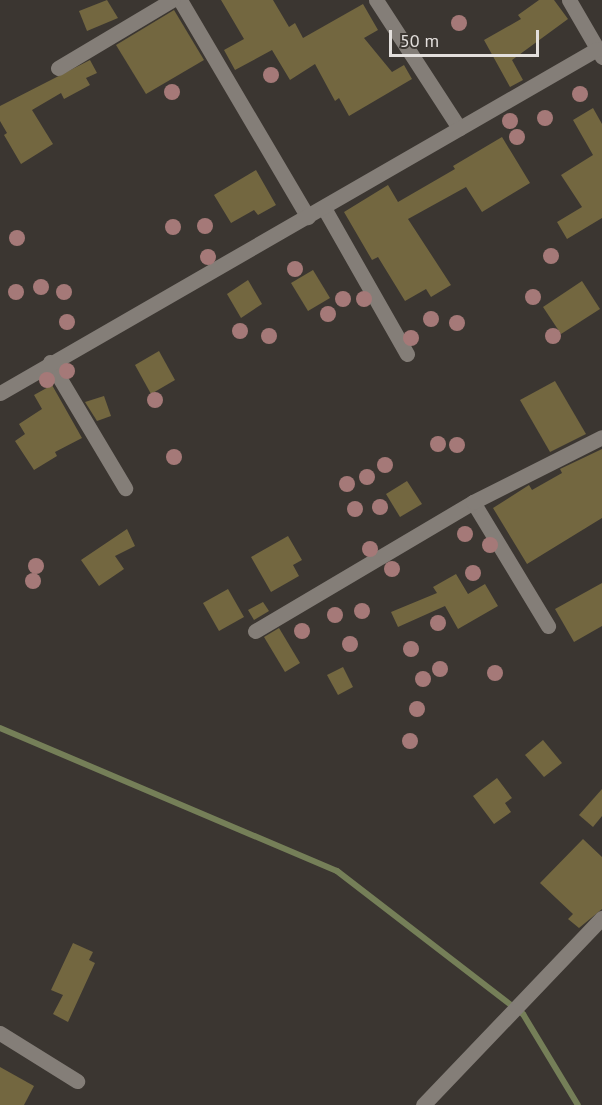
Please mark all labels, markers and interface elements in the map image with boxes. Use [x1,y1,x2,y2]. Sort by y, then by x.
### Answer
scale bar [392,18,542,56]
text: 50 m [400,29,439,52]

